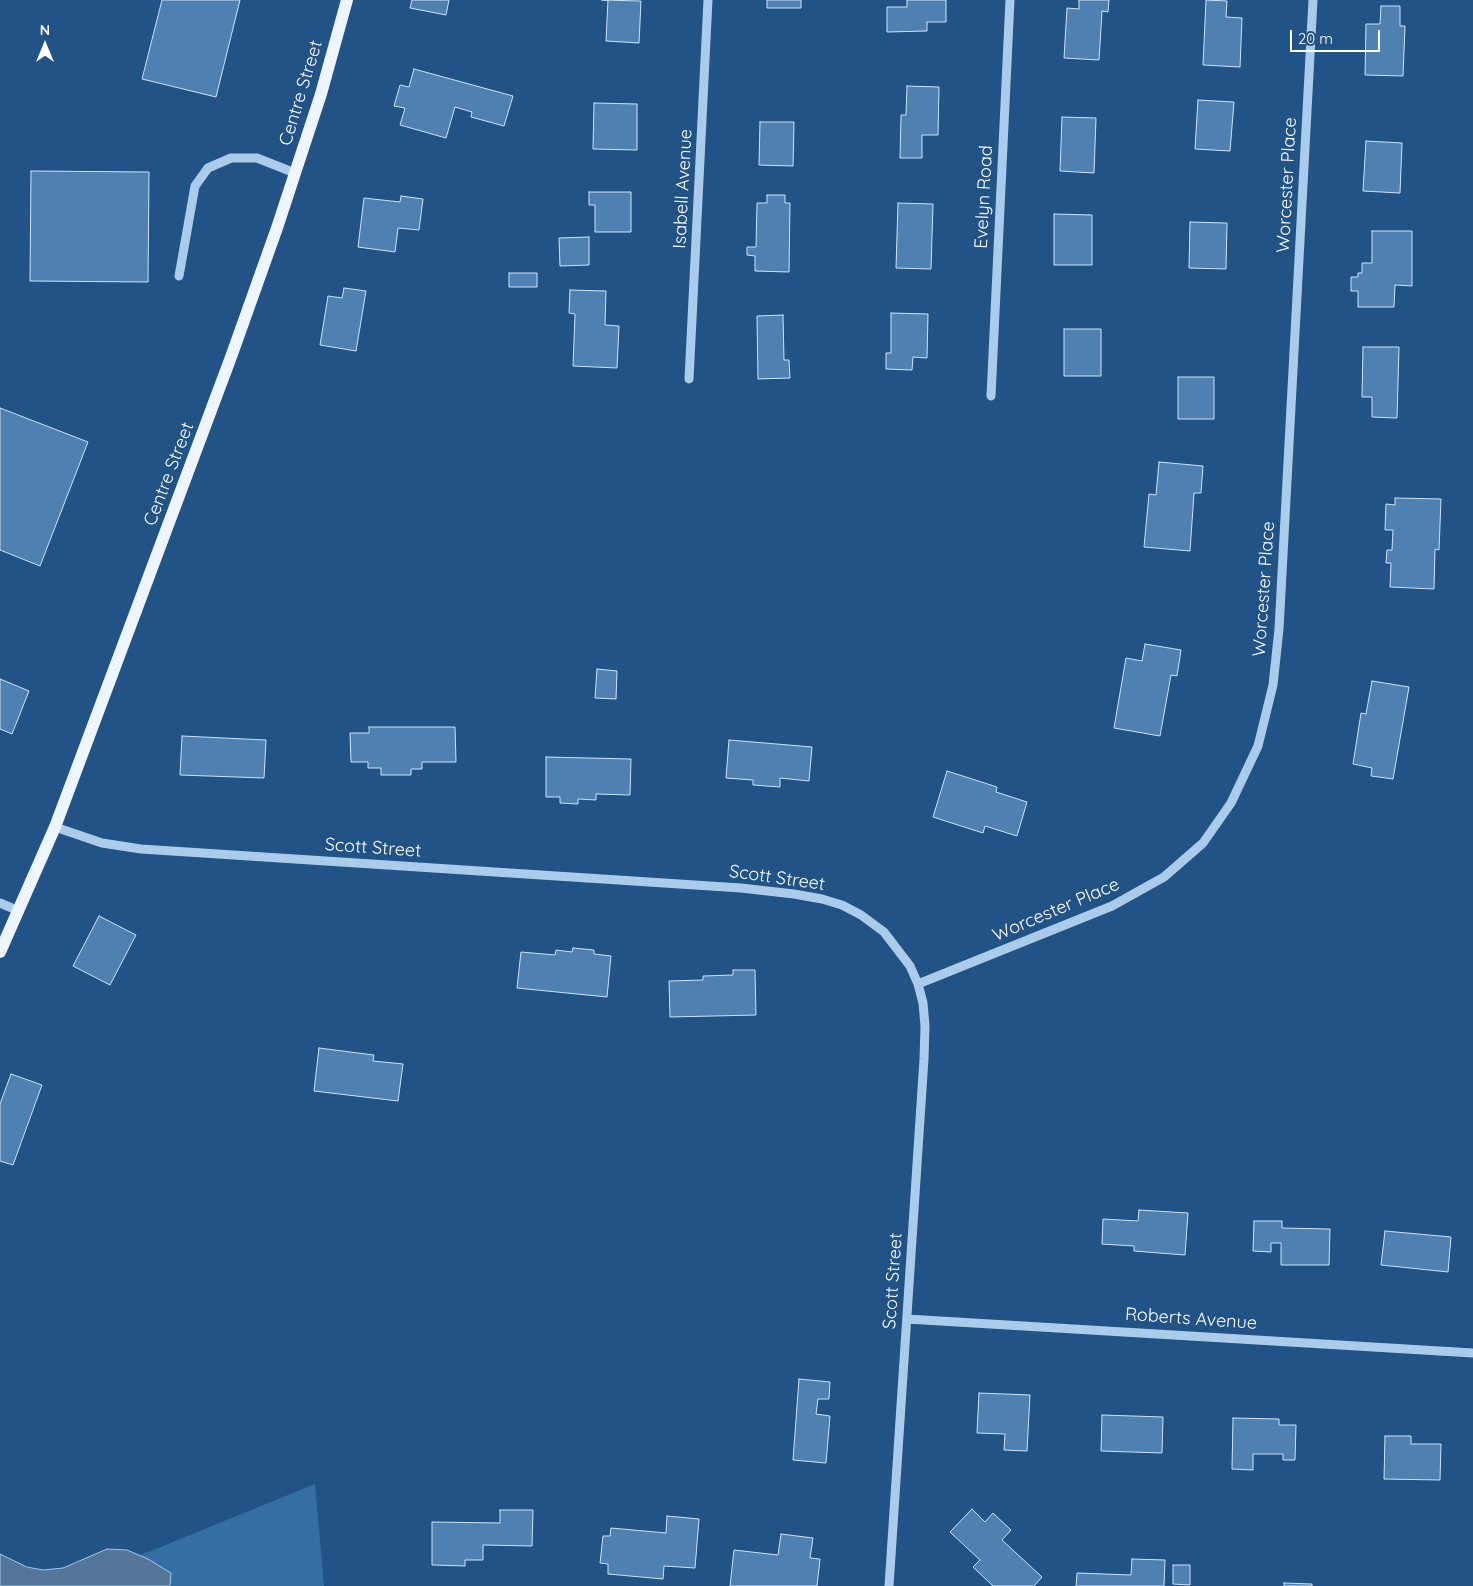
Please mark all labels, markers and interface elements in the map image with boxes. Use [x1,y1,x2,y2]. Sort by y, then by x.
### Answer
north arrow [20,20,70,70]
scale bar [1293,20,1383,52]
text: N [40,21,50,39]
text: 20 m [1298,29,1333,48]
street label: Centre Street [275,38,327,148]
street label: Worcester Place [1273,117,1301,253]
street label: Isabell Avenue [669,129,697,249]
street label: Evelyn Road [971,145,997,249]
street label: Centre Street [139,419,199,529]
street label: Worcester Place [1248,521,1280,657]
street label: Scott Street [324,834,422,862]
street label: Scott Street [728,861,826,895]
street label: Worcester Place [989,874,1123,946]
street label: Scott Street [879,1232,907,1330]
street label: Roberts Avenue [1124,1304,1258,1334]

